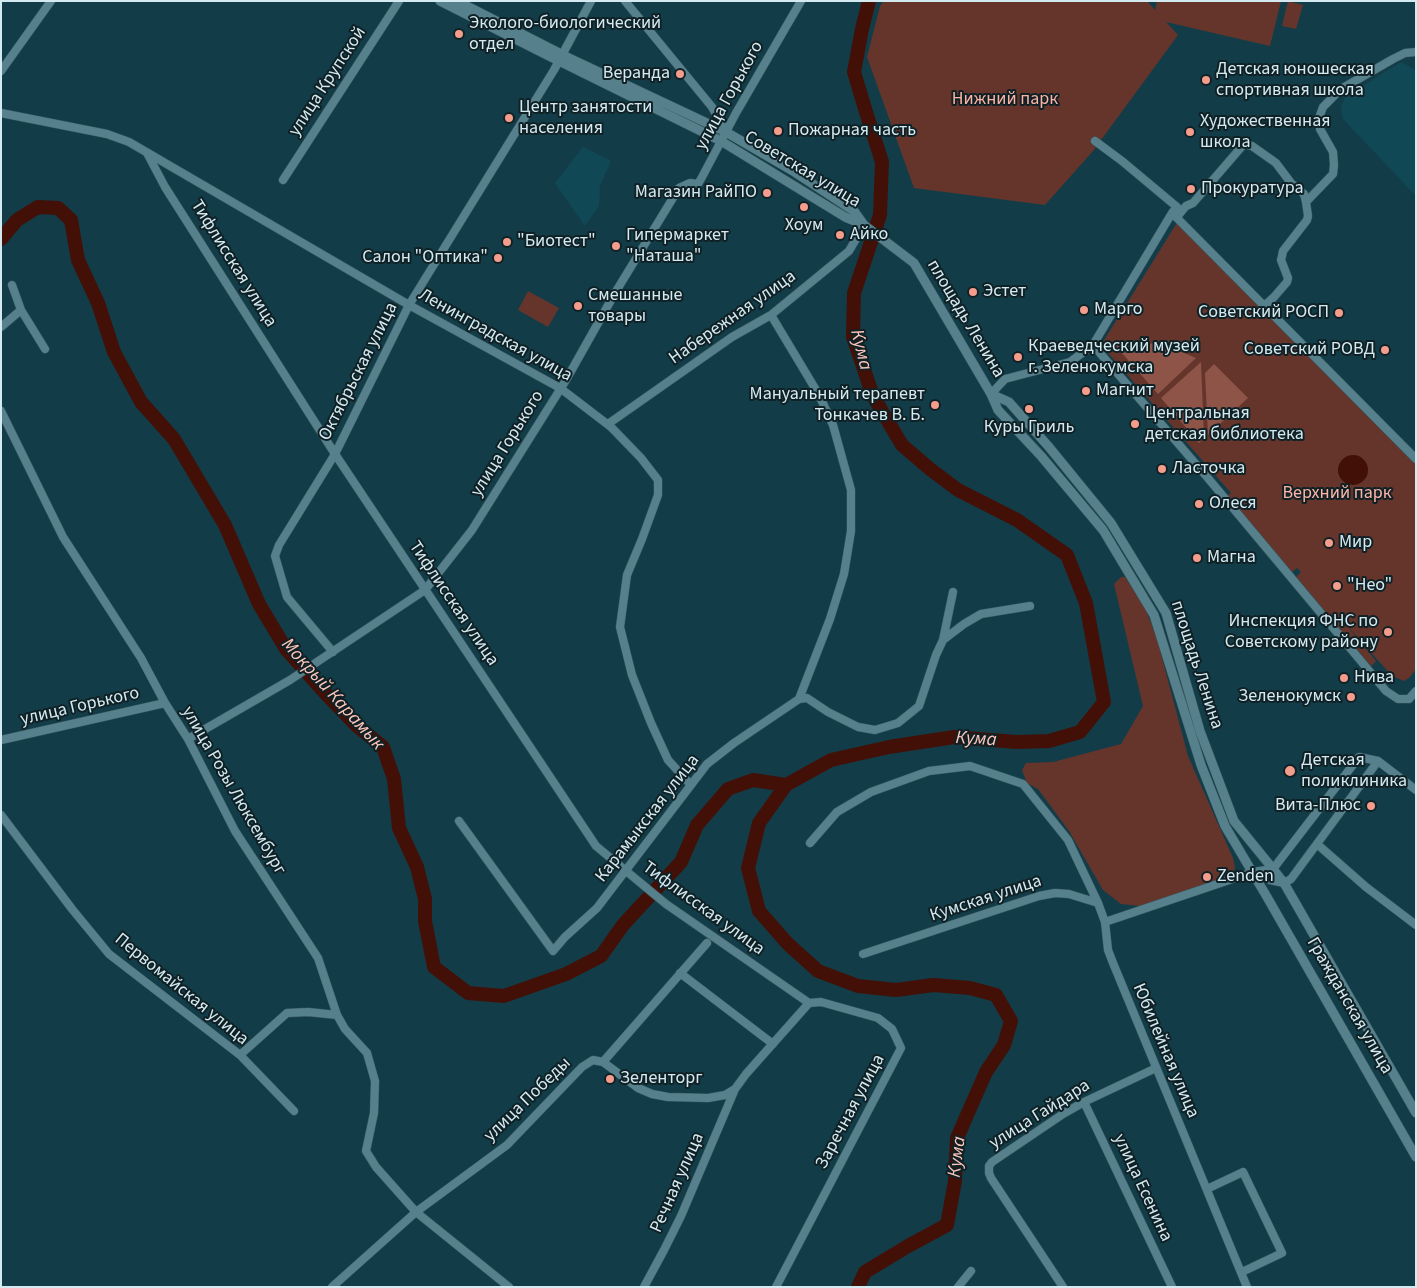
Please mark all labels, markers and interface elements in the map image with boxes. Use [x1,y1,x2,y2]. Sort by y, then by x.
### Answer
place label: Эколого-биологический отдел [469,13,661,56]
street label: улица Крупской [285,23,371,141]
marker: Эколого-биологический отдел [453,28,465,40]
street label: улица Горького [691,38,769,154]
place label: Детская юношеская спортивная школа [1216,59,1374,102]
place label: Веранда [603,63,670,85]
marker: Веранда [674,68,686,80]
marker: Детская юношеская спортивная школа [1200,74,1212,86]
park label: Нижний парк [952,89,1058,111]
place label: Центр занятости населения [519,97,653,140]
place label: Художественная школа [1200,111,1331,154]
marker: Центр занятости населения [503,112,515,124]
place label: Пожарная часть [788,120,916,142]
marker: Пожарная часть [772,125,784,137]
marker: Художественная школа [1184,126,1196,138]
street label: Советская улица [740,127,864,213]
place label: Прокуратура [1201,178,1303,200]
place label: Магазин РайПО [635,182,757,204]
marker: Прокуратура [1185,183,1197,195]
marker: Магазин РайПО [761,187,773,199]
street label: Тифлисская улица [185,196,281,332]
marker: Хоум [798,201,810,213]
place label: Хоум [785,215,823,237]
place label: Айко [850,224,888,246]
place label: Гипермаркет "Наташа" [626,225,729,268]
marker: Айко [834,229,846,241]
place label: "Биотест" [517,231,596,253]
marker: "Биотест" [501,236,513,248]
marker: Гипермаркет "Наташа" [610,240,622,252]
place label: Салон "Оптика" [362,247,488,269]
marker: Салон "Оптика" [492,252,504,264]
street label: площадь Ленина [921,256,1009,382]
street label: Набережная улица [665,266,801,370]
place label: Эстет [983,281,1026,303]
street label: Ленинградская улица [414,285,576,387]
place label: Смешанные товары [588,285,682,328]
marker: Эстет [967,286,979,298]
street label: Октябрьская улица [315,299,403,445]
place label: Марго [1094,299,1143,321]
marker: Смешанные товары [572,300,584,312]
place label: Советский РОСП [1198,302,1329,324]
marker: Марго [1078,304,1090,316]
marker: Советский РОСП [1333,307,1345,319]
water label: Кума [844,327,876,373]
place label: Краеведческий музей г. Зеленокумска [1028,336,1200,378]
place label: Советский РОВД [1244,339,1375,361]
marker: Советский РОВД [1379,344,1391,356]
marker: Краеведческий музей г. Зеленокумска [1012,351,1024,363]
place label: Магнит [1096,380,1154,402]
place label: Мануальный терапевт Тонкачев В. Б. [750,384,925,426]
marker: Магнит [1080,385,1092,397]
street label: улица Горького [467,387,549,501]
marker: Мануальный терапевт Тонкачев В. Б. [929,399,941,411]
marker: Куры Гриль [1023,403,1035,415]
place label: Центральная детская библиотека [1145,403,1304,446]
place label: Куры Гриль [984,417,1074,439]
marker: Центральная детская библиотека [1129,418,1141,430]
place label: Ласточка [1172,458,1245,480]
marker: Ласточка [1156,463,1168,475]
park label: Верхний парк [1282,483,1392,505]
place label: Олеся [1209,493,1257,515]
marker: Олеся [1193,498,1205,510]
place label: Мир [1339,532,1372,554]
marker: Мир [1323,537,1335,549]
street label: Тифлисская улица [403,538,503,670]
place label: Магна [1207,547,1256,569]
marker: Магна [1191,552,1203,564]
place label: "Нео" [1347,575,1392,597]
marker: "Нео" [1331,580,1343,592]
street label: площадь Ленина [1165,598,1227,732]
place label: Инспекция ФНС по Советскому району [1225,611,1378,654]
marker: Инспекция ФНС по Советскому району [1382,626,1394,638]
water label: Мокрый Карамык [276,634,388,756]
place label: Нива [1354,667,1394,689]
marker: Нива [1338,672,1350,684]
street label: улица Горького [19,683,141,731]
place label: Зеленокумск [1238,686,1341,708]
marker: Зеленокумск [1345,691,1357,703]
street label: улица Розы Люксембург [176,703,290,879]
water label: Кума [955,728,997,752]
place label: Детская поликлиника [1301,750,1407,792]
street label: Карамыкская улица [591,751,705,887]
marker: Детская поликлиника [1283,764,1297,778]
place label: Вита-Плюс [1275,795,1361,817]
marker: Вита-Плюс [1365,800,1377,812]
street label: Тифлисская улица [638,857,768,961]
place label: Zenden [1217,866,1274,888]
street label: Кумская улица [928,871,1044,927]
marker: Zenden [1201,871,1213,883]
street label: Первомайская улица [110,929,252,1051]
street label: Гражданская улица [1301,934,1397,1078]
street label: Юбилейная улица [1127,980,1203,1122]
street label: Заречная улица [812,1051,890,1173]
street label: улица Победы [480,1053,576,1147]
place label: Зеленторг [620,1068,703,1090]
marker: Зеленторг [604,1073,616,1085]
street label: улица Гайдара [986,1075,1094,1155]
street label: Речная улица [646,1130,710,1236]
street label: улица Есенина [1108,1131,1176,1245]
water label: Кума [944,1135,972,1179]

